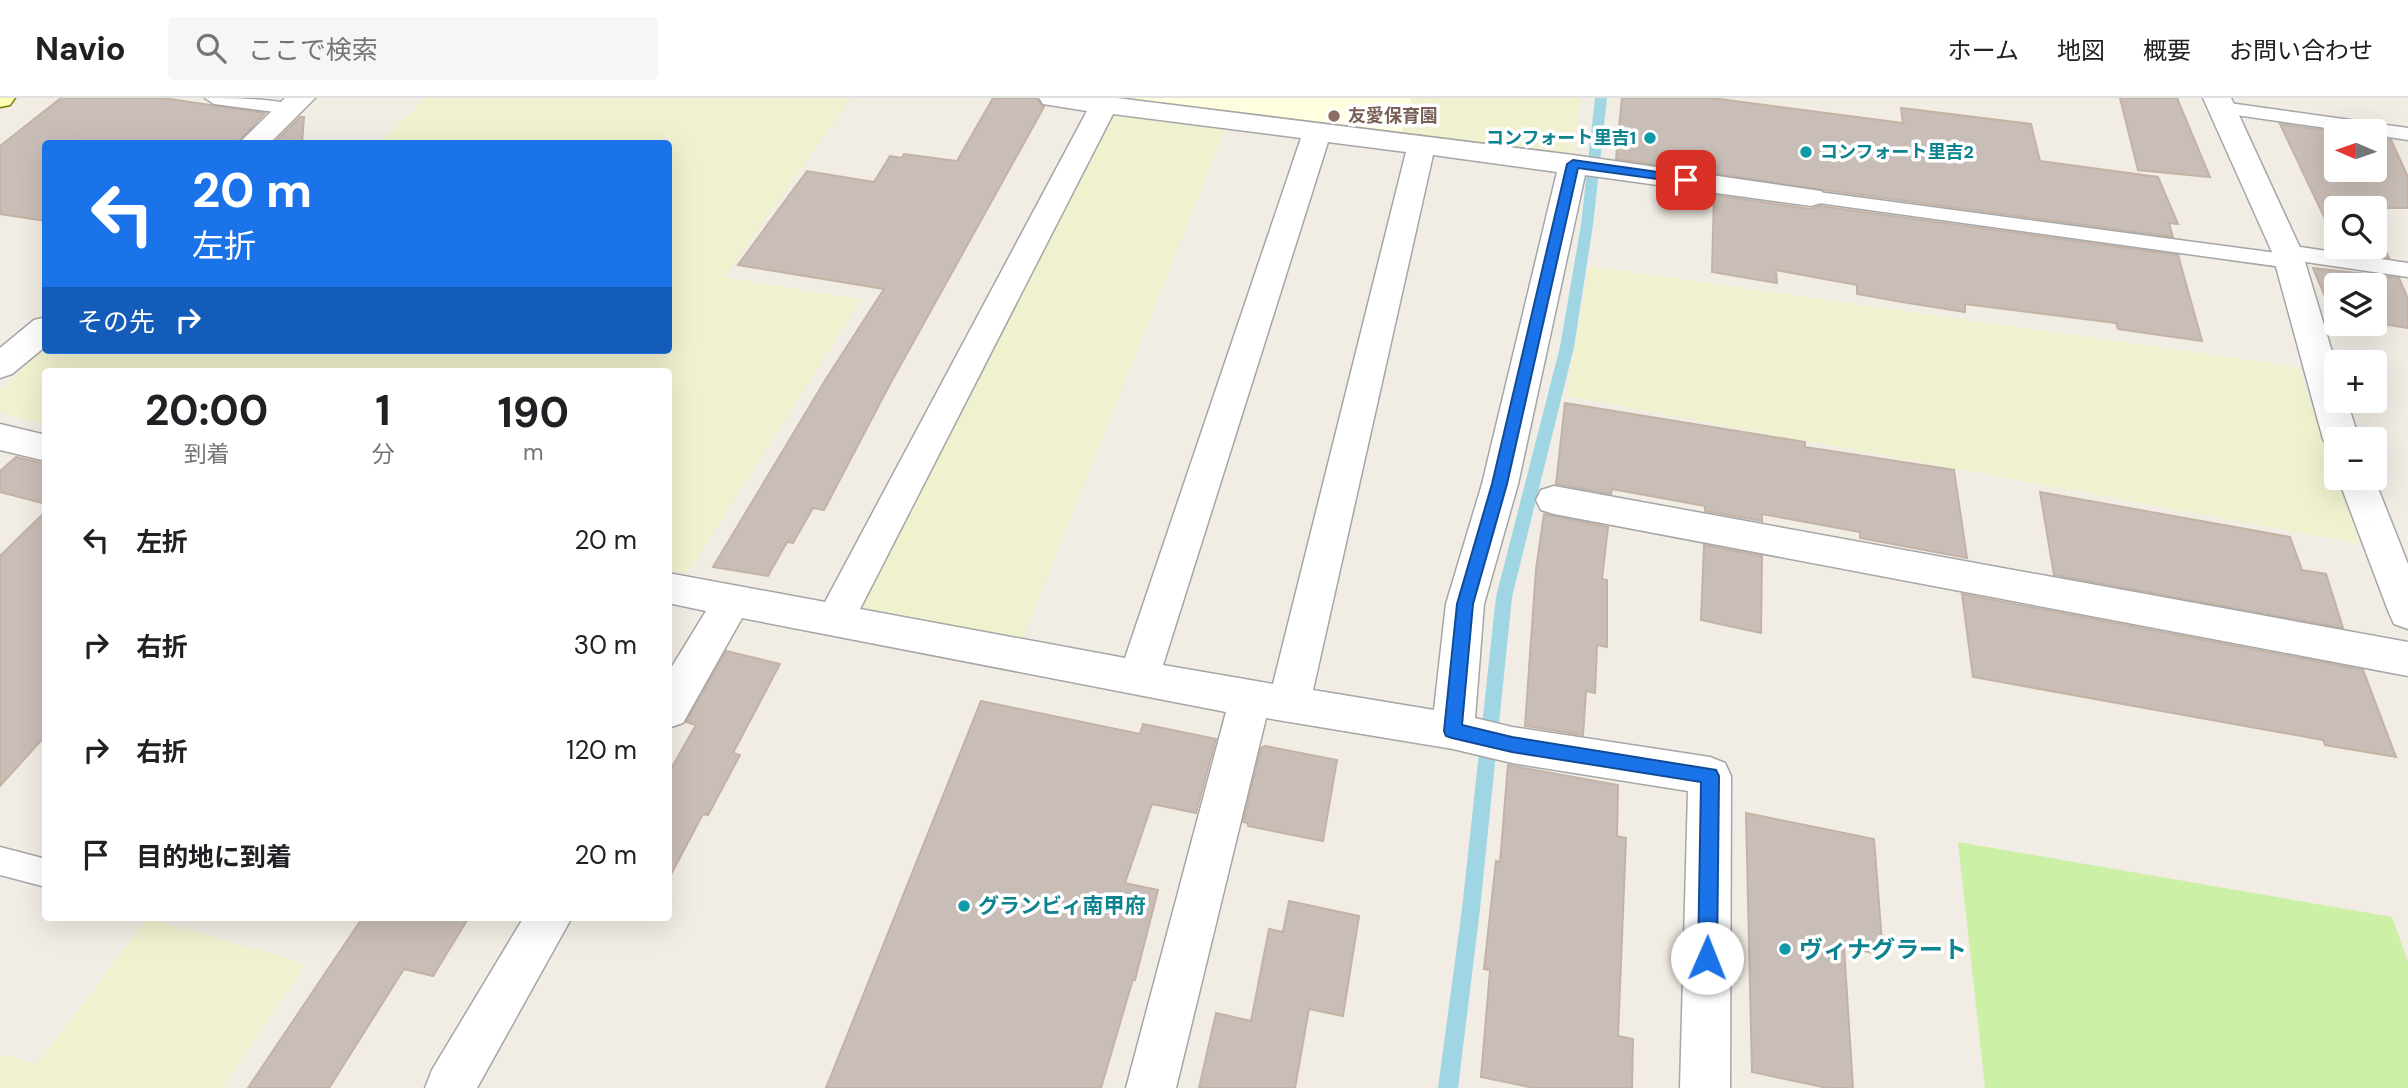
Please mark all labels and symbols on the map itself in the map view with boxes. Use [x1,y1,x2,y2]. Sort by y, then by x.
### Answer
place label: 友愛保育園 [1348,104,1438,128]
marker: 友愛保育園 [1326,108,1342,124]
north arrow [2324,119,2387,182]
place label: コンフォート里吉1 [1486,126,1636,150]
marker: コンフォート里吉1 [1642,130,1658,146]
place label: コンフォート里吉2 [1820,140,1974,164]
marker: コンフォート里吉2 [1798,144,1814,160]
pin [1656,150,1716,210]
place label: グランビィ南甲府 [978,892,1146,920]
marker: グランビィ南甲府 [956,898,972,914]
position arrow [1670,921,1744,995]
place label: ヴィナグラート [1799,934,1967,965]
marker: ヴィナグラート [1777,941,1793,957]

